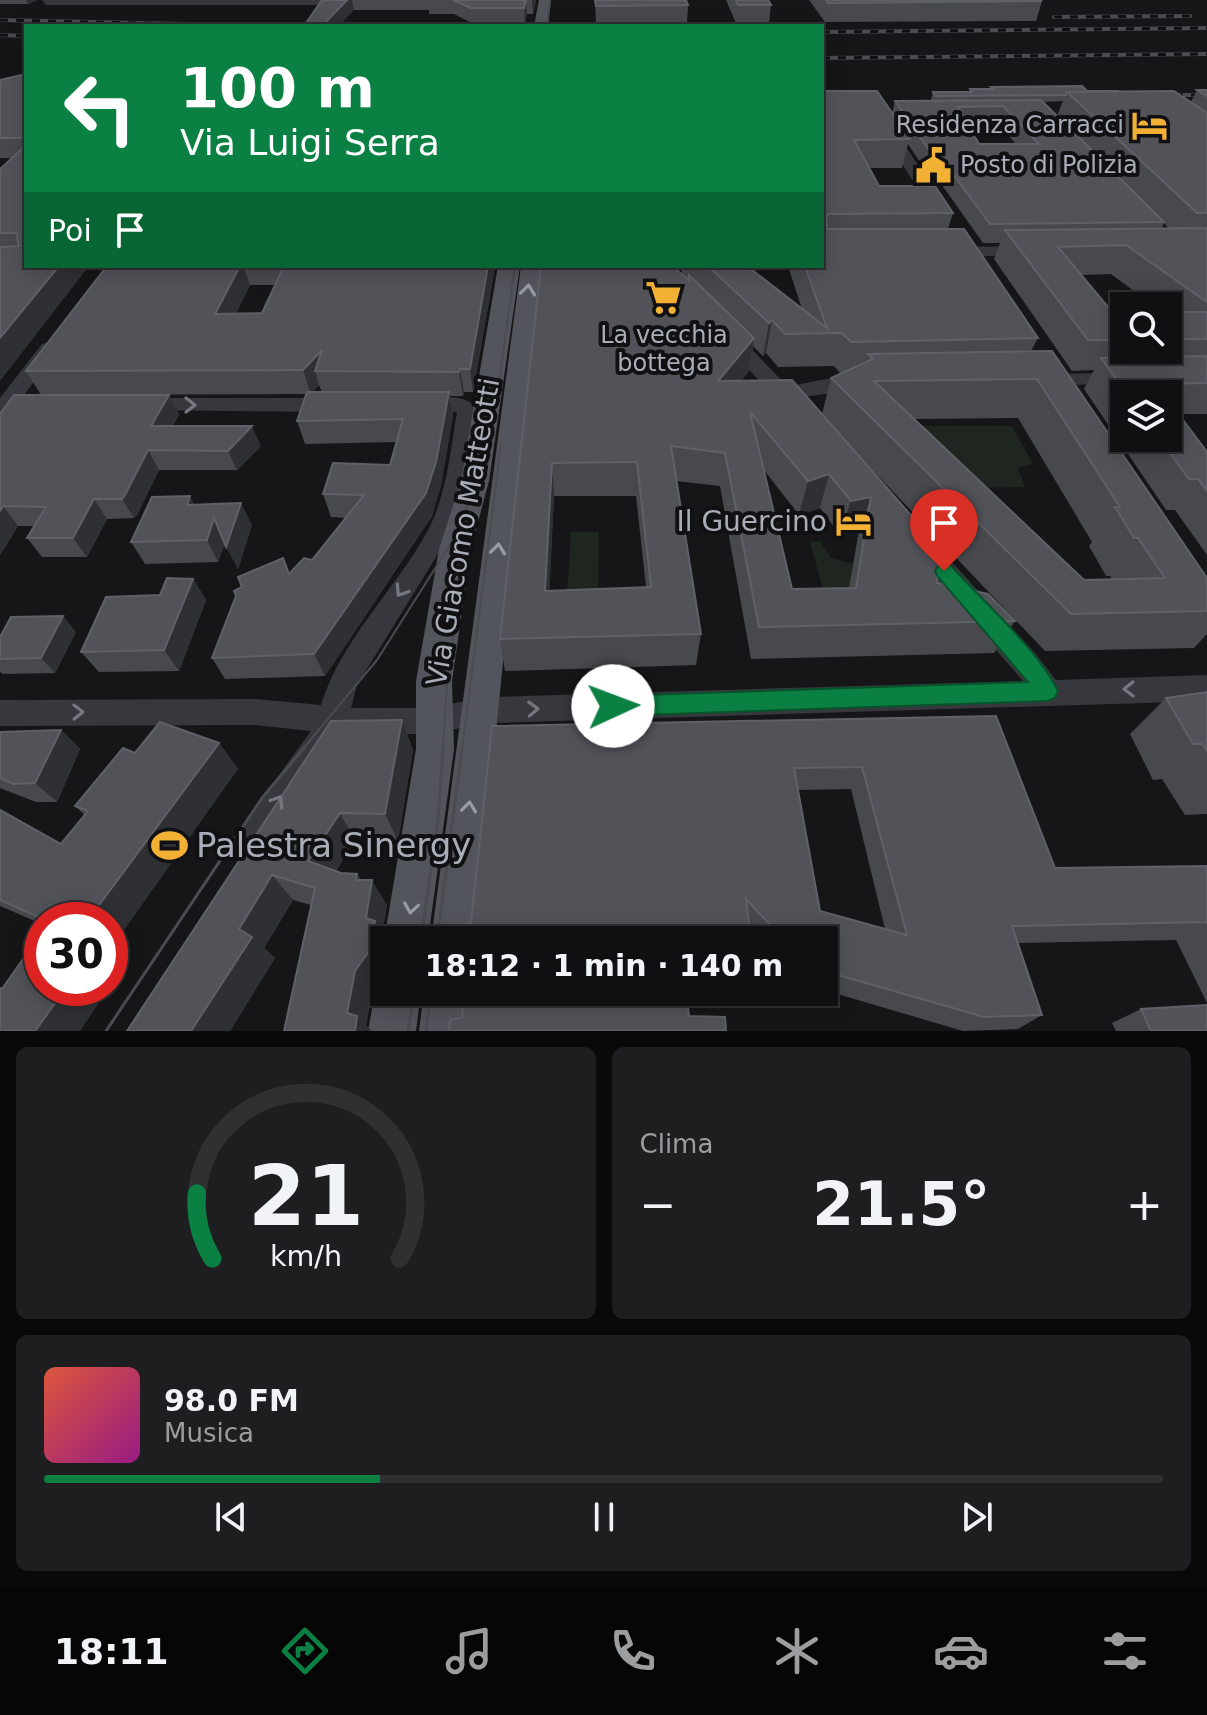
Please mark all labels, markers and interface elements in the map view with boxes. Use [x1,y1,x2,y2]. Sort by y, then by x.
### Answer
text: 100 m [180,55,375,120]
icon: left [48,56,152,160]
hotel icon: Residenza Carracci [1131,106,1169,144]
place label: Residenza Carracci [896,111,1124,139]
text: Via Luigi Serra [180,122,440,163]
public building icon: Posto di Polizia [915,146,953,184]
place label: Posto di Polizia [960,151,1138,179]
icon: arrive [108,208,152,252]
text: Poi [48,213,92,248]
supermarket icon: La vecchia bottega [645,279,683,317]
one-way arrow [520,283,537,296]
map controls [1110,292,1182,452]
button: search [1110,292,1182,364]
place label: La vecchia bottega [600,321,728,377]
street label: Via Giacomo Matteotti [420,375,506,689]
button: layers [1110,380,1182,452]
one-way arrow [184,396,197,414]
pin [910,489,978,571]
icon: arrive [922,501,966,545]
hotel icon: Il Guercino [834,502,872,540]
place label: Il Guercino [676,505,827,538]
one-way arrow [490,542,507,555]
one-way arrow [396,582,411,597]
position arrow [571,664,655,748]
one-way arrow [1122,681,1135,698]
one-way arrow [527,700,540,718]
one-way arrow [72,703,85,721]
one-way arrow [268,796,283,810]
one-way arrow [460,800,477,813]
place label: Palestra Sinergy [196,825,471,865]
sports icon: Palestra Sinergy [151,826,189,864]
one-way arrow [403,901,420,915]
speed limit sign: 30 [24,902,128,1006]
text: 18:12 · 1 min · 140 m [425,948,783,983]
text: Clima [640,1129,713,1159]
text: 21 [248,1148,364,1245]
text: 21.5° [812,1169,990,1239]
text: − [640,1179,676,1230]
text: + [1126,1179,1163,1230]
text: km/h [270,1239,342,1273]
text: 98.0 FM [164,1383,299,1418]
text: Musica [164,1418,254,1448]
icon: previous [209,1495,253,1539]
icon: pause [582,1495,626,1539]
icon: next [955,1495,999,1539]
icon: directions [277,1623,333,1679]
icon: music [441,1623,497,1679]
icon: phone [605,1623,661,1679]
icon: climate [769,1623,825,1679]
icon: car [933,1623,989,1679]
icon: filters [1097,1623,1153,1679]
text: 18:11 [54,1631,169,1672]

